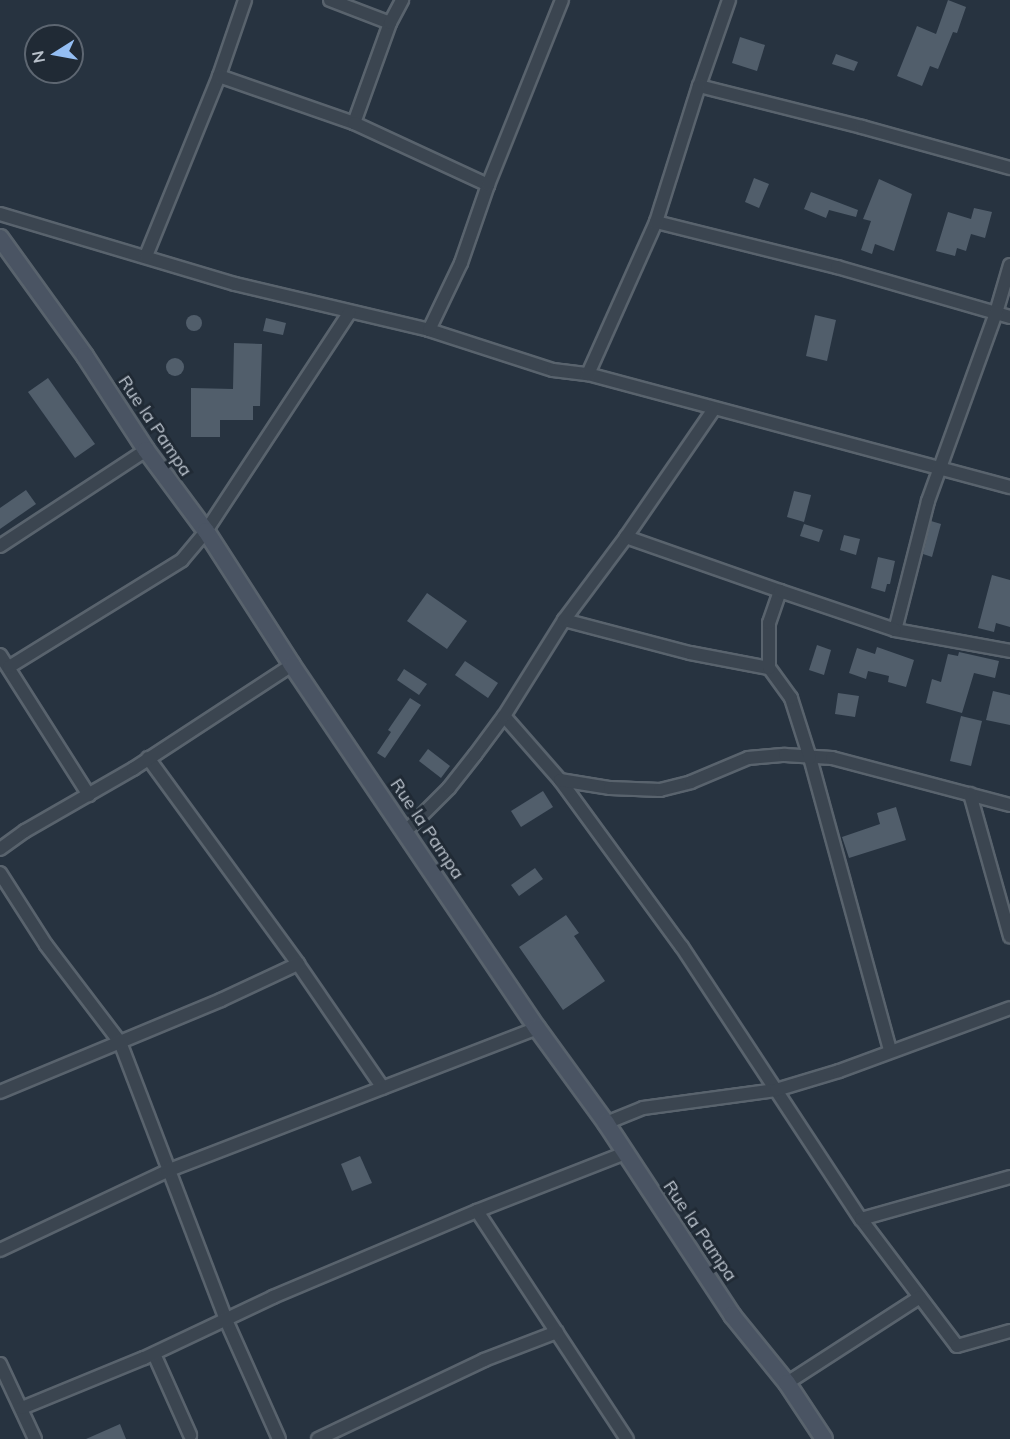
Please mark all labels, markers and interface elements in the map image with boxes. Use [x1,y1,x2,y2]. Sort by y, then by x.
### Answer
north arrow [24,24,84,84]
text: N [27,49,49,65]
street label: Rue la Pampa [113,372,197,480]
street label: Rue la Pampa [385,775,469,883]
street label: Rue la Pampa [658,1177,742,1285]

